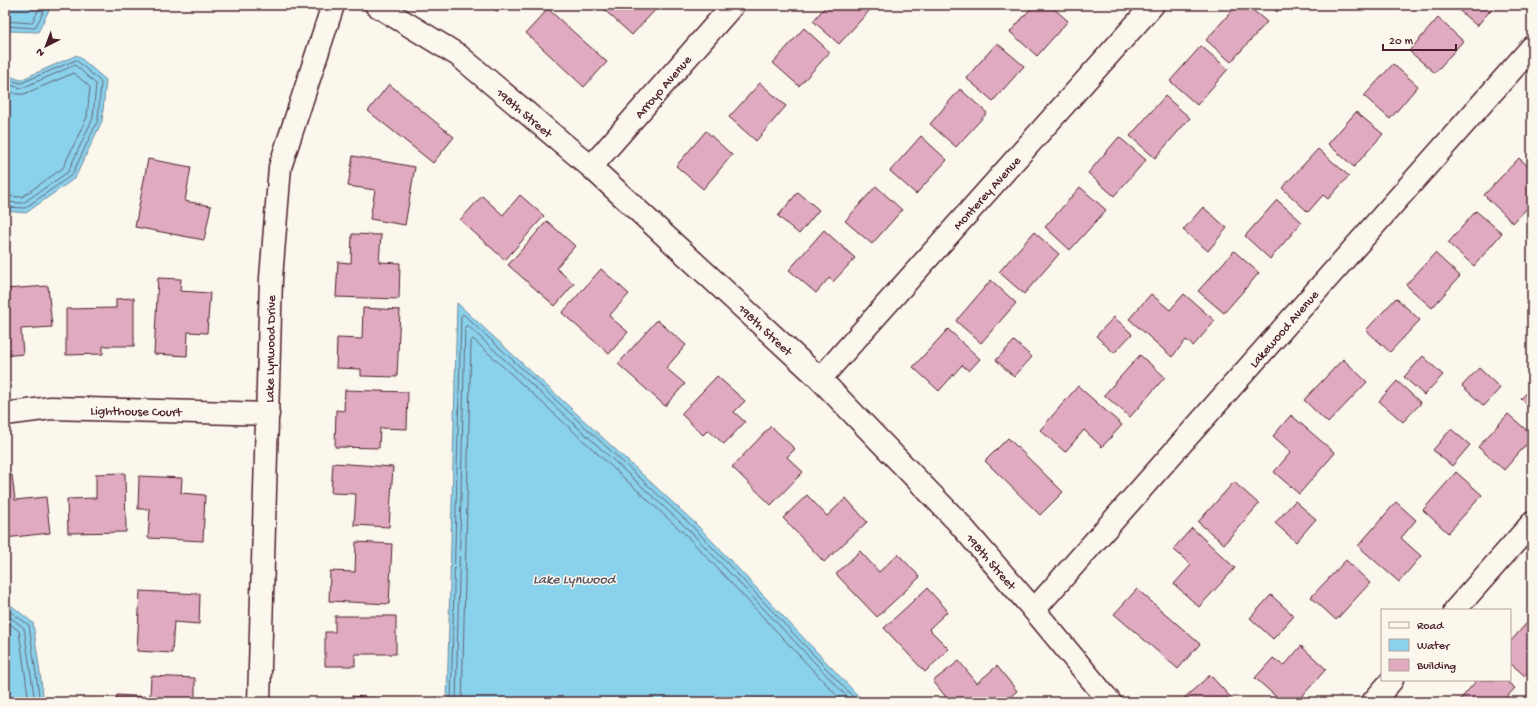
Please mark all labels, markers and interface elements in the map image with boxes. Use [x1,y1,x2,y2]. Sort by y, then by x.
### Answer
north arrow [26,26,66,66]
scale bar [1383,26,1456,52]
text: 20 m [1389,35,1414,49]
text: N [34,45,47,59]
street label: Arroyo Avenue [632,53,696,122]
street label: 198th Street [491,85,556,143]
street label: Monterey Avenue [951,154,1025,234]
street label: Lakewood Avenue [1247,288,1323,371]
street label: Lake Lynwood Drive [263,295,280,403]
street label: 198th Street [733,301,796,361]
street label: Lighthouse Court [90,404,184,421]
street label: 198th Street [961,531,1019,595]
water label: Lake Lynwood [533,572,617,589]
legend [1381,609,1511,681]
text: Road [1417,620,1444,634]
text: Water [1417,640,1451,654]
text: Building [1416,660,1456,674]

